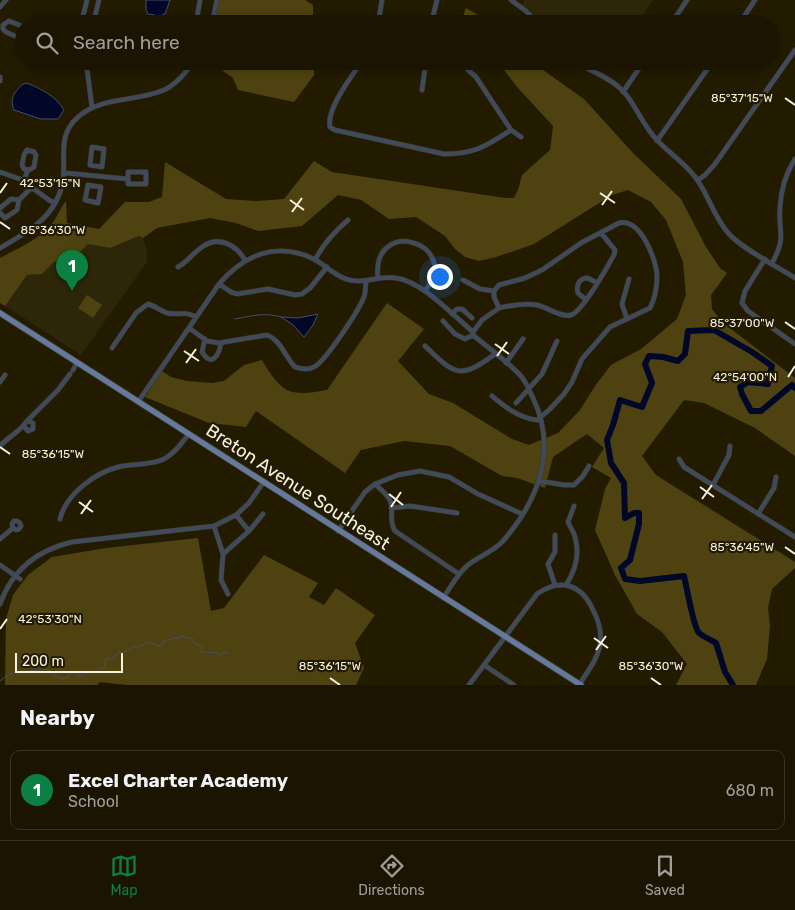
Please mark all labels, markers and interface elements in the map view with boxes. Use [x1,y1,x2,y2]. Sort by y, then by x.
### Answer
search box [15,15,780,70]
icon: search [33,29,61,57]
text: Search here [73,31,180,54]
text: 85°37'15"W [711,91,773,105]
text: 42°53'15"N [19,176,81,190]
text: 85°36'30"W [21,223,86,237]
pin: 1 [56,250,88,291]
your location [427,264,453,290]
text: 85°37'00"W [710,316,775,330]
text: 42°54'00"N [713,370,777,384]
street label: Breton Avenue Southeast [202,419,394,555]
text: 85°36'15"W [22,447,85,461]
text: 85°36'45"W [710,540,774,554]
text: 42°53'30"N [18,612,82,626]
scale bar [15,650,122,673]
text: 200 m [22,653,64,670]
text: 85°36'15"W [299,659,362,673]
text: 85°36'30"W [619,659,684,673]
text: Nearby [20,705,95,730]
text: Excel Charter Academy [68,769,288,792]
text: 1 [33,781,41,800]
text: 680 m [726,781,774,800]
text: School [68,792,119,811]
tab: Map [110,852,138,899]
tab: Directions [358,852,425,899]
tab: Saved [645,852,685,899]

